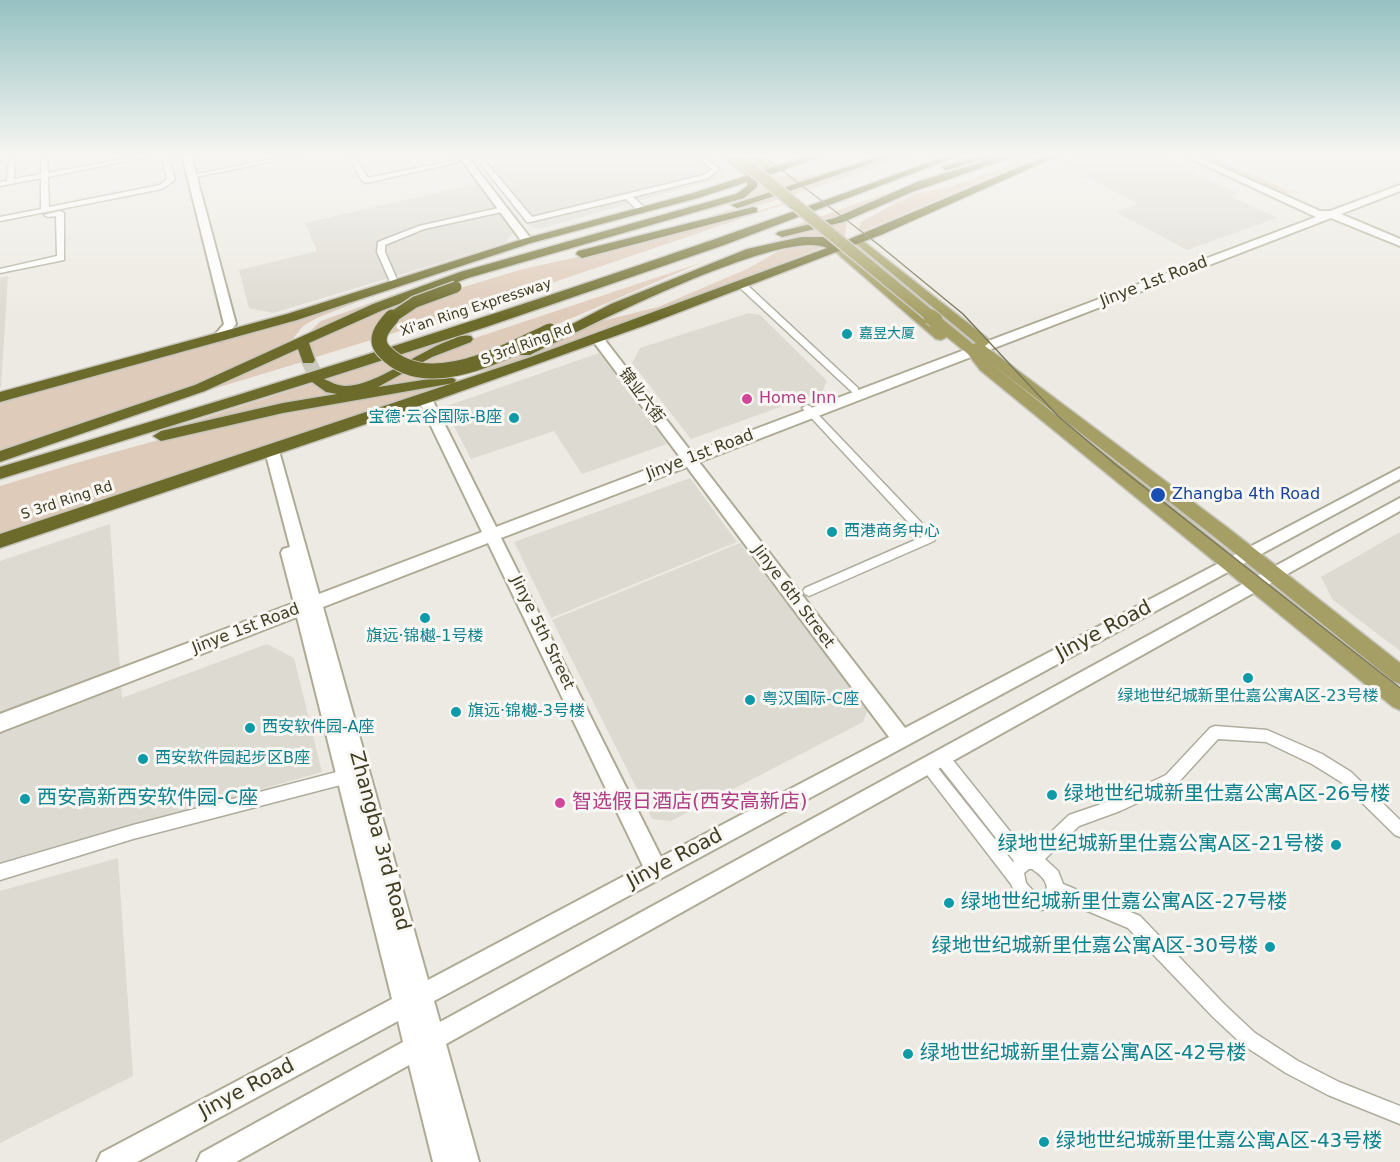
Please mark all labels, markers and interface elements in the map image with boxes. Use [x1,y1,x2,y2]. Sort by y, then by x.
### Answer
street label: Jinye 1st Road [1097,253,1211,311]
street label: Xi'an Ring Expressway [398,276,554,340]
street label: S 3rd Ring Rd [479,321,575,369]
place label: 嘉昱大厦 [859,326,915,342]
marker: 嘉昱大厦 [840,327,854,341]
street label: 锦业六街 [614,365,668,427]
place label: Home Inn [759,389,836,409]
marker: Home Inn [740,392,754,406]
place label: 宝德·云谷国际-B座 [369,408,502,428]
marker: 宝德·云谷国际-B座 [507,411,521,425]
street label: Jinye 1st Road [643,426,757,484]
street label: S 3rd Ring Rd [19,478,115,524]
place label: Zhangba 4th Road [1172,485,1320,505]
marker: Zhangba 4th Road [1149,486,1167,504]
place label: 西港商务中心 [844,522,940,542]
marker: 西港商务中心 [825,525,839,539]
street label: Jinye 6th Street [748,542,838,652]
street label: Jinye 5th Street [506,573,578,693]
street label: Jinye Road [1052,596,1156,666]
street label: Jinye 1st Road [189,600,303,658]
marker: 旗远·锦樾-1号楼 [418,611,432,625]
place label: 旗远·锦樾-1号楼 [366,627,484,647]
marker: 绿地世纪城新里仕嘉公寓A区-23号楼 [1241,671,1255,685]
place label: 绿地世纪城新里仕嘉公寓A区-23号楼 [1117,687,1379,707]
place label: 粤汉国际-C座 [762,690,859,710]
marker: 粤汉国际-C座 [743,693,757,707]
place label: 旗远·锦樾-3号楼 [468,702,585,722]
marker: 旗远·锦樾-3号楼 [449,705,463,719]
place label: 西安软件园-A座 [262,718,374,738]
marker: 西安软件园-A座 [243,721,257,735]
street label: Zhangba 3rd Road [343,748,415,934]
place label: 西安软件园起步区B座 [155,749,310,769]
marker: 西安软件园起步区B座 [136,752,150,766]
place label: 绿地世纪城新里仕嘉公寓A区-26号楼 [1064,783,1390,807]
place label: 西安高新西安软件园-C座 [37,787,258,811]
marker: 绿地世纪城新里仕嘉公寓A区-26号楼 [1045,788,1059,802]
place label: 智选假日酒店(西安高新店) [572,791,808,815]
marker: 西安高新西安软件园-C座 [18,792,32,806]
marker: 智选假日酒店(西安高新店) [553,796,567,810]
street label: Jinye Road [623,824,727,894]
place label: 绿地世纪城新里仕嘉公寓A区-21号楼 [998,833,1324,857]
marker: 绿地世纪城新里仕嘉公寓A区-21号楼 [1329,838,1343,852]
place label: 绿地世纪城新里仕嘉公寓A区-27号楼 [961,891,1287,915]
marker: 绿地世纪城新里仕嘉公寓A区-27号楼 [942,896,956,910]
place label: 绿地世纪城新里仕嘉公寓A区-30号楼 [932,935,1258,959]
marker: 绿地世纪城新里仕嘉公寓A区-30号楼 [1263,940,1277,954]
place label: 绿地世纪城新里仕嘉公寓A区-42号楼 [920,1042,1246,1066]
marker: 绿地世纪城新里仕嘉公寓A区-42号楼 [901,1047,915,1061]
street label: Jinye Road [195,1054,299,1124]
place label: 绿地世纪城新里仕嘉公寓A区-43号楼 [1056,1130,1382,1154]
marker: 绿地世纪城新里仕嘉公寓A区-43号楼 [1037,1135,1051,1149]

